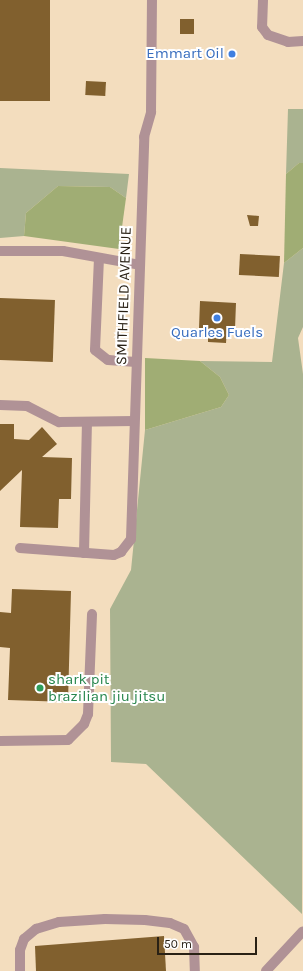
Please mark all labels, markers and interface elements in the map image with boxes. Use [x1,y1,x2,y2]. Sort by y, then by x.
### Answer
place label: Emmart Oil [146,45,224,63]
marker: Emmart Oil [227,49,237,59]
street label: SMITHFIELD AVENUE [113,227,135,365]
marker: Quarles Fuels [212,313,222,323]
place label: Quarles Fuels [171,324,263,342]
place label: shark pit brazilian jiu jitsu [48,670,165,705]
marker: shark pit brazilian jiu jitsu [35,683,45,693]
scale bar [159,929,259,955]
text: 50 m [164,937,192,951]

